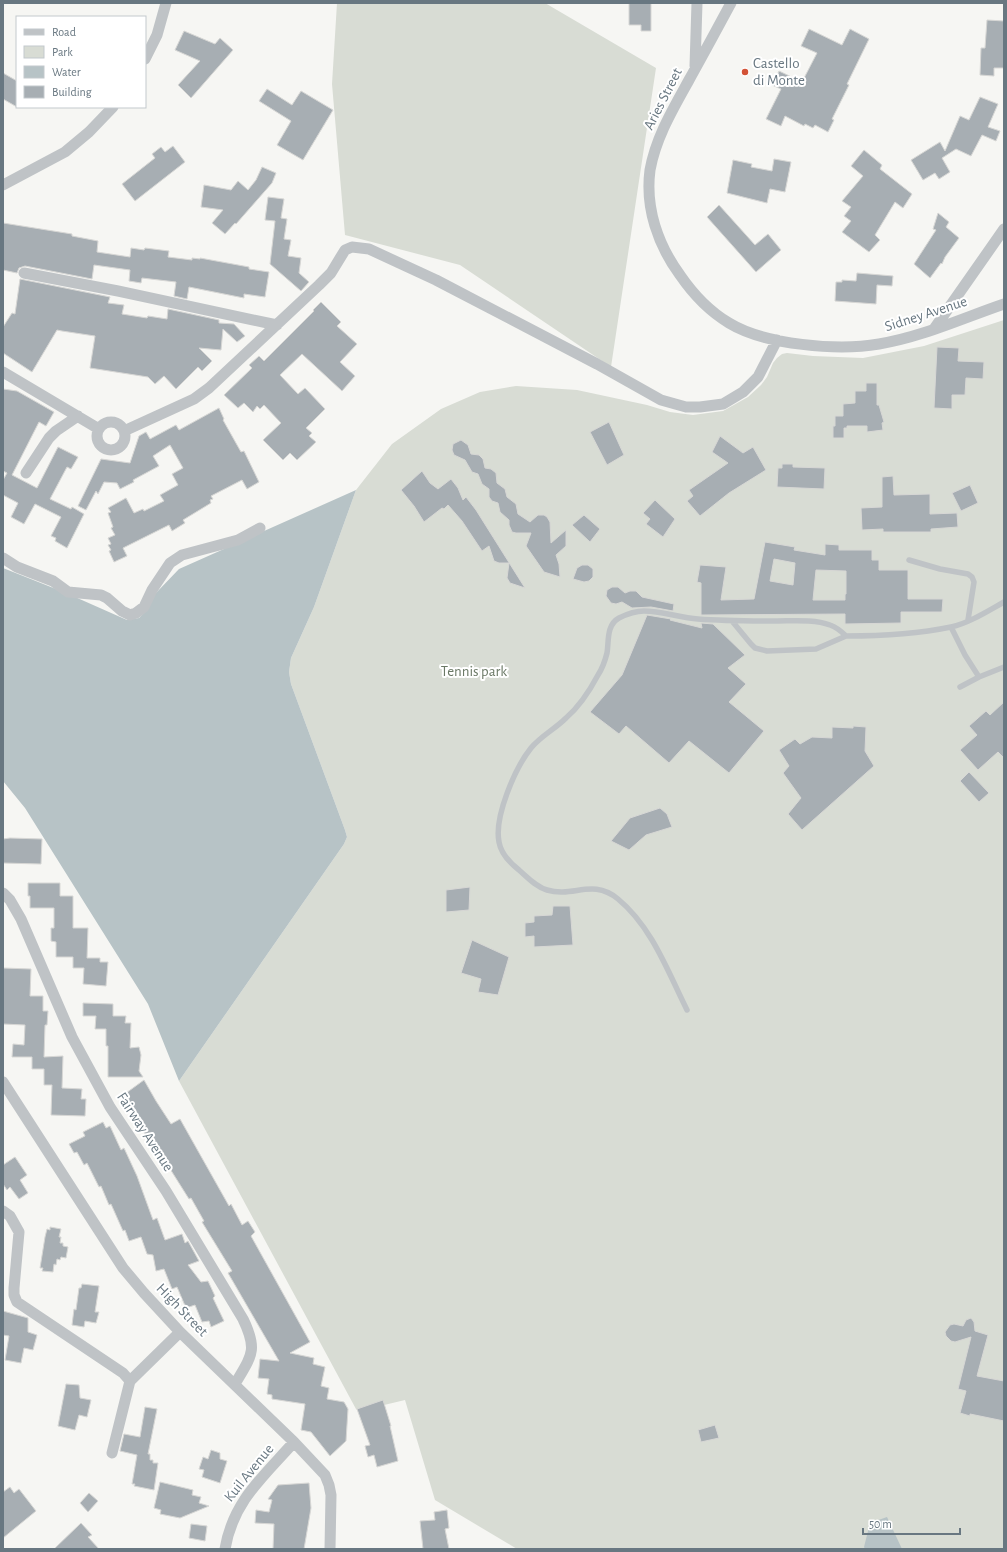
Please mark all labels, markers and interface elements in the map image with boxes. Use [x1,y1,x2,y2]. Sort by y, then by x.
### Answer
legend [16,16,146,108]
text: Road [52,26,76,38]
text: Park [52,46,73,58]
place label: Castello di Monte [753,56,805,88]
street label: Aries Street [641,65,685,132]
text: Water [52,66,81,78]
marker: Castello di Monte [740,67,750,77]
text: Building [52,86,92,98]
street label: Sidney Avenue [883,294,969,334]
park label: Tennis park [441,664,507,679]
street label: Fairway Avenue [114,1090,176,1174]
street label: High Street [153,1281,211,1339]
street label: Kuil Avenue [221,1441,277,1505]
scale bar [863,1510,960,1536]
text: 50 m [869,1518,892,1530]

